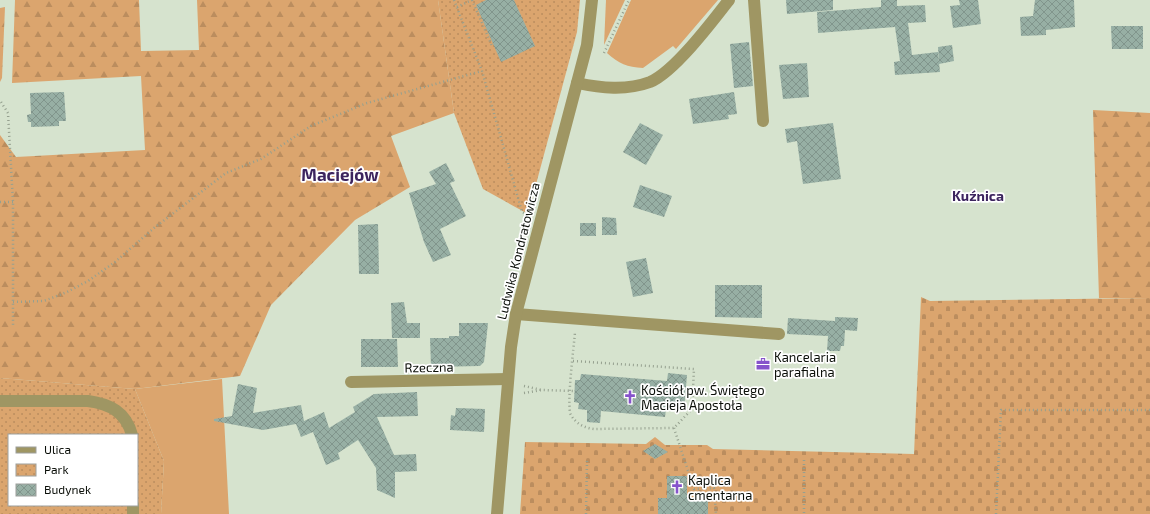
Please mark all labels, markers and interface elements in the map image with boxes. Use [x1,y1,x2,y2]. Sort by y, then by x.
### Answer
district label: Maciejów [301,164,379,185]
street label: Ludwika Kondratowicza [493,181,543,321]
district label: Kuźnica [952,187,1004,204]
place label: Kancelaria parafialna [774,349,836,380]
office icon: Kancelaria parafialna [755,356,771,372]
street label: Rzeczna [404,359,454,375]
place label: Kościół pw. Świętego Macieja Apostoła [641,381,765,413]
church icon: Kościół pw. Świętego Macieja Apostoła [622,389,638,405]
legend [8,434,138,506]
text: Ulica [44,442,71,456]
text: Park [44,462,69,476]
place label: Kaplica cmentarna [688,472,752,503]
church icon: Kaplica cmentarna [669,479,685,495]
text: Budynek [44,482,91,496]

